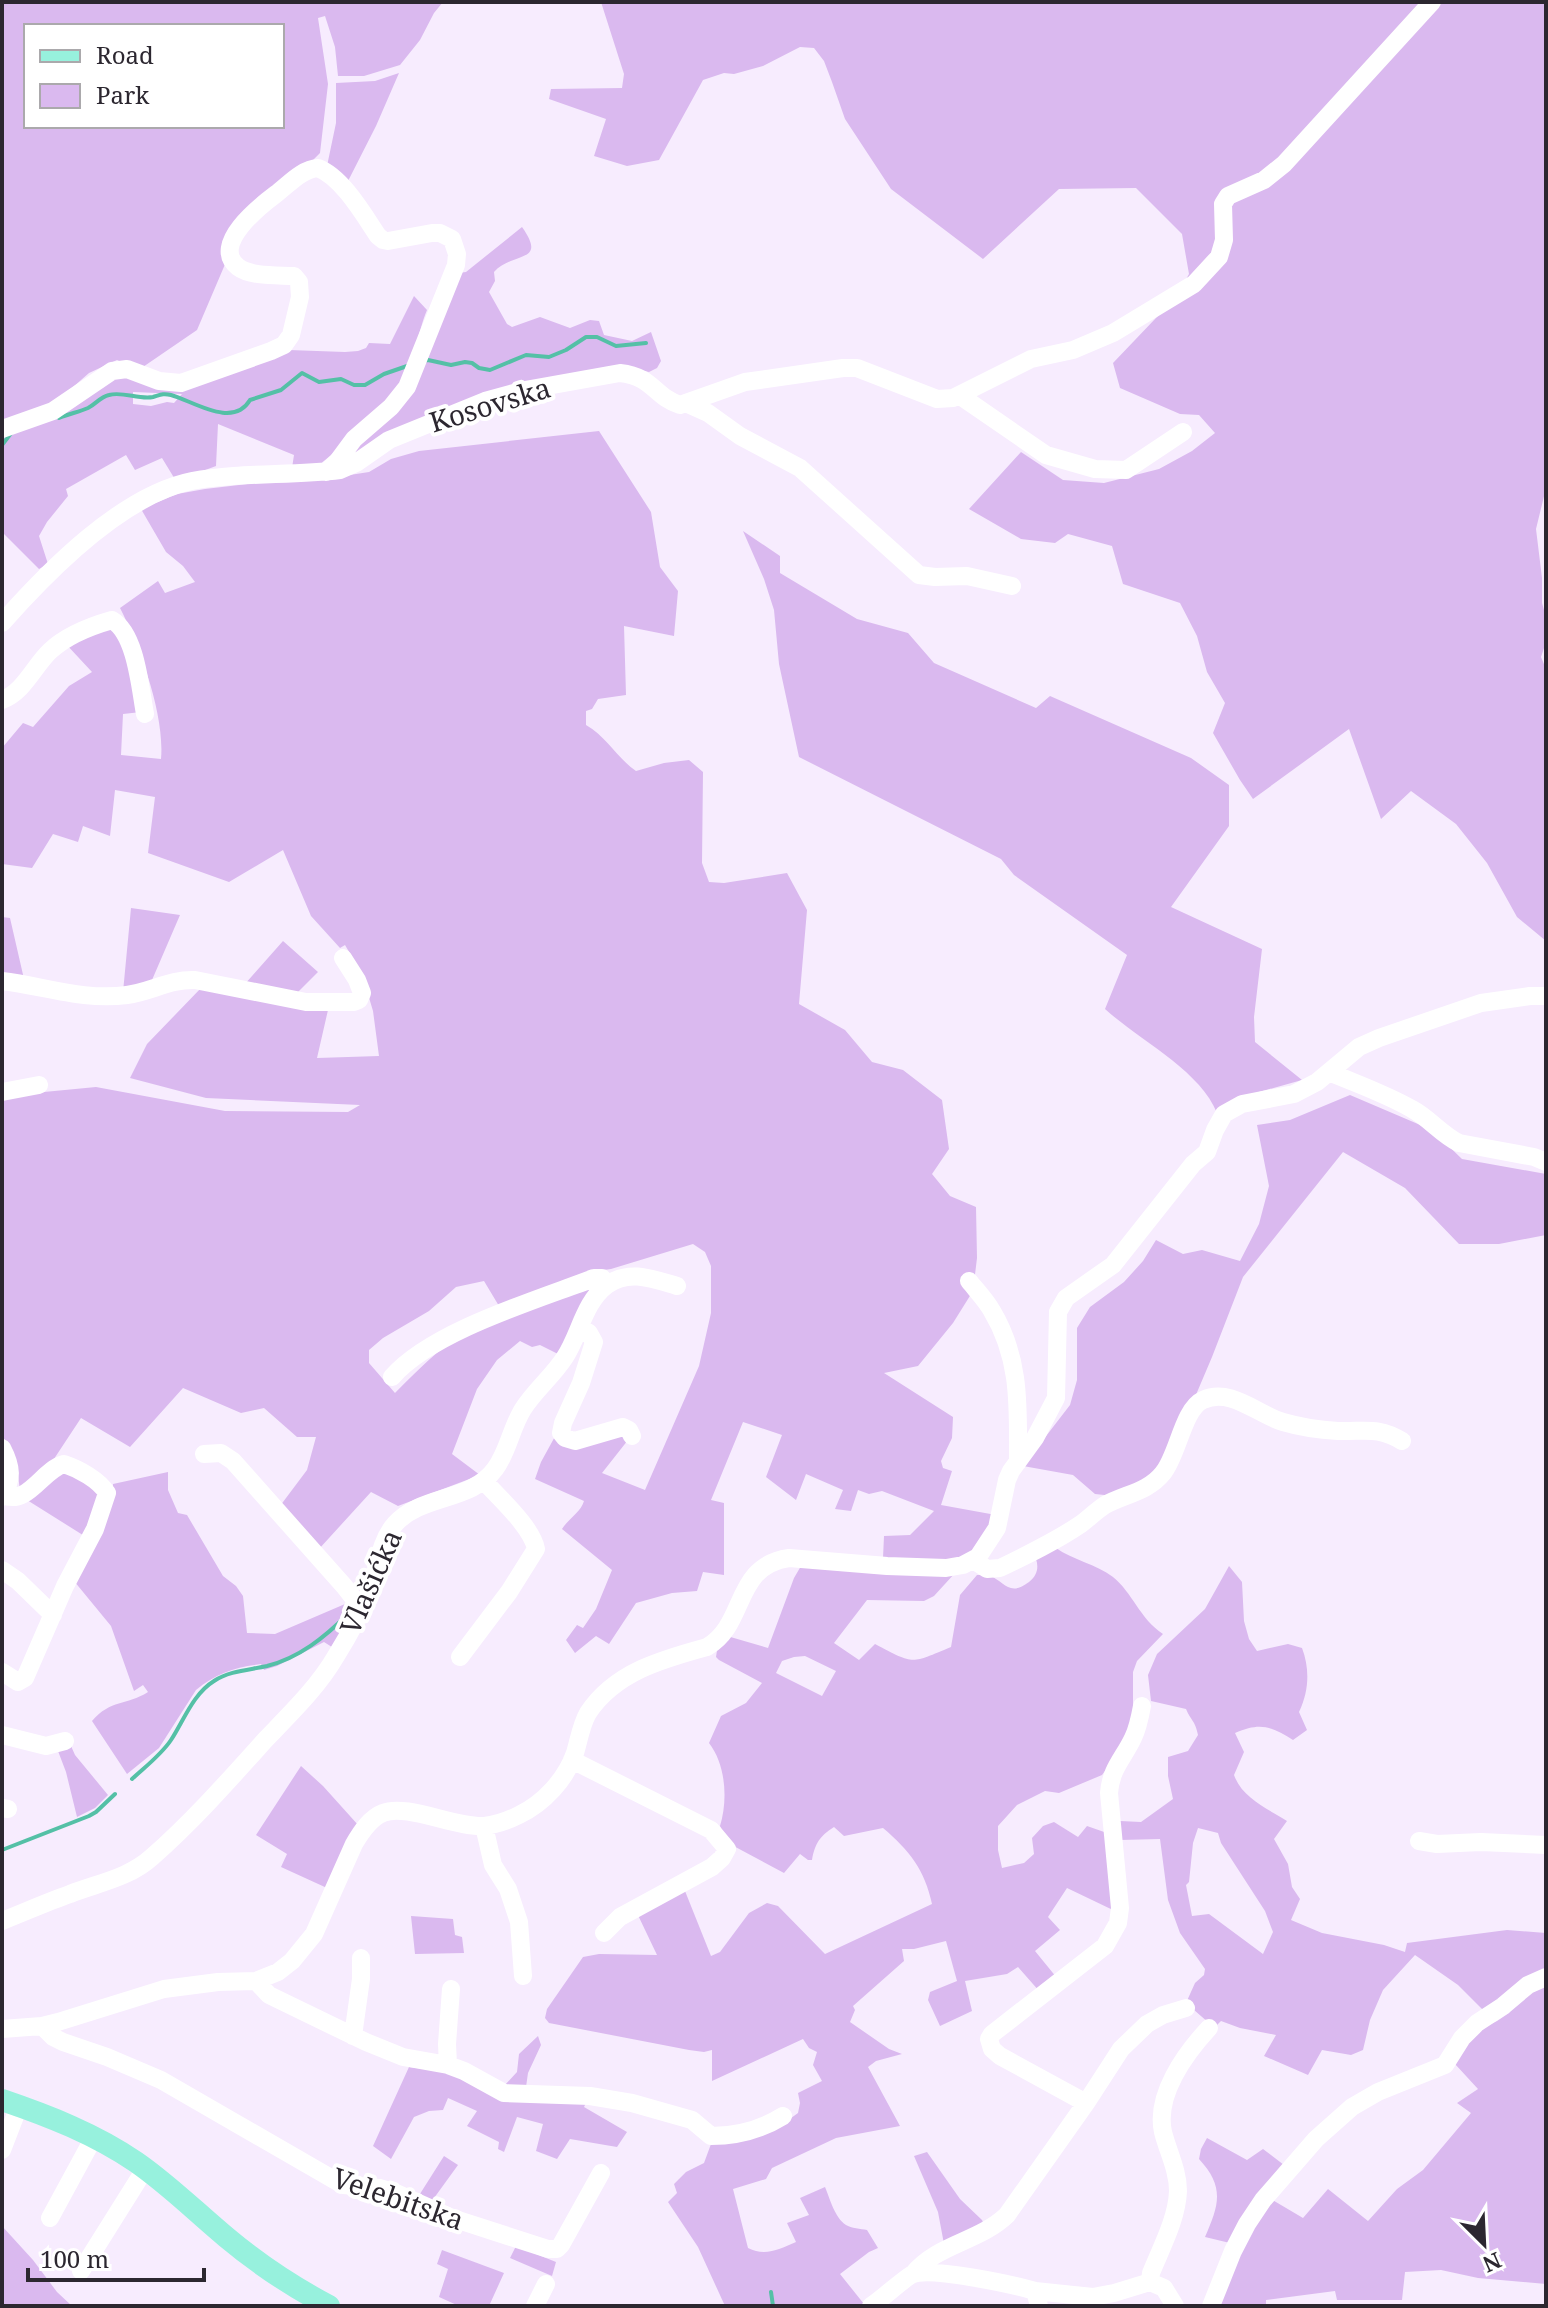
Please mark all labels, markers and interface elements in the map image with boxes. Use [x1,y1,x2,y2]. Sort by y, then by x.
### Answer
legend [24,24,284,128]
text: Road [96,38,154,71]
text: Park [96,78,150,111]
street label: Kosovska [424,368,555,440]
street label: Vlašićka [330,1523,410,1640]
street label: Velebitska [328,2158,469,2238]
north arrow [1444,2204,1524,2284]
scale bar [28,2232,204,2282]
text: 100 m [40,2242,109,2275]
text: N [1479,2246,1507,2280]

